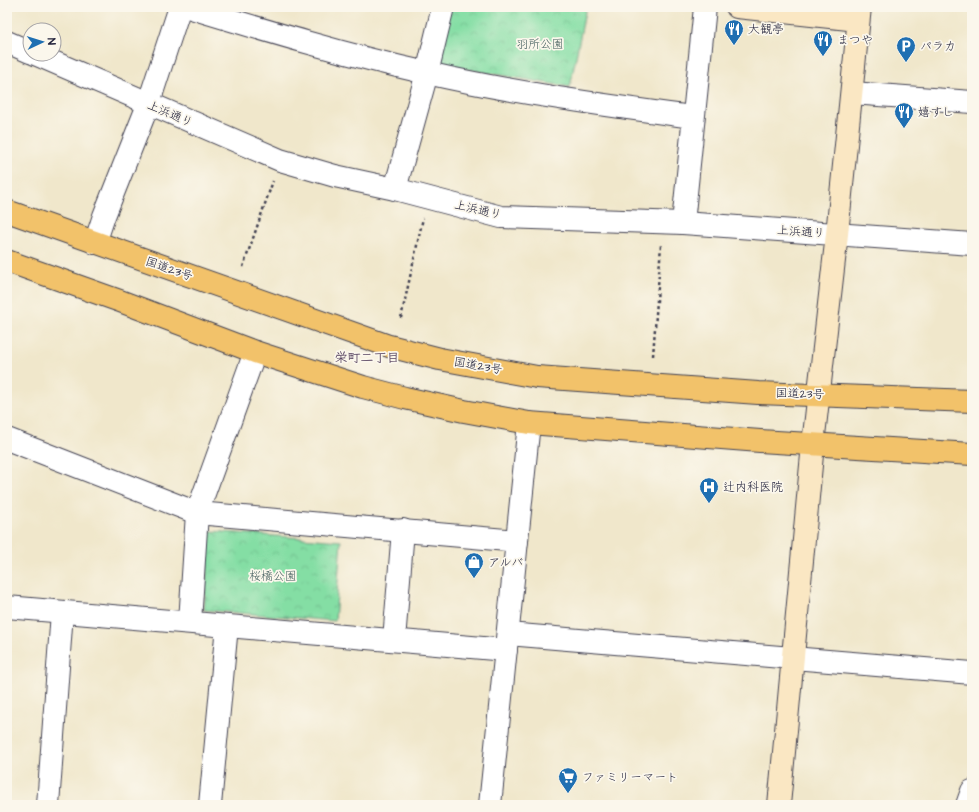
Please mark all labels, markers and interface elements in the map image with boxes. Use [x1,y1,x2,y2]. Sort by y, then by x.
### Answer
restaurant icon: 大観亭 [723,18,745,46]
place label: 大観亭 [748,21,784,38]
north arrow [22,22,62,62]
restaurant icon: まつや [812,29,834,57]
place label: まつや [837,32,873,49]
parking icon: パラカ [895,35,917,63]
park label: 羽所公園 [516,36,564,53]
text: N [44,37,59,45]
place label: パラカ [920,38,956,55]
street label: 上浜通り [145,97,195,131]
restaurant icon: 嬉すし [893,101,915,129]
place label: 嬉すし [918,104,954,121]
street label: 上浜通り [453,196,503,224]
street label: 上浜通り [776,222,826,242]
street label: 国道23号 [143,253,195,285]
district label: 栄町二丁目 [334,349,400,367]
street label: 国道23号 [452,353,504,379]
street label: 国道23号 [775,385,825,403]
hospital icon: 辻内科医院 [698,476,720,504]
place label: 辻内科医院 [723,479,783,496]
shop icon: アルバ [463,551,485,579]
place label: アルバ [488,554,523,571]
park label: 桜橋公園 [249,568,297,585]
supermarket icon: ファミリーマート [557,766,579,794]
place label: ファミリーマート [582,769,678,786]

